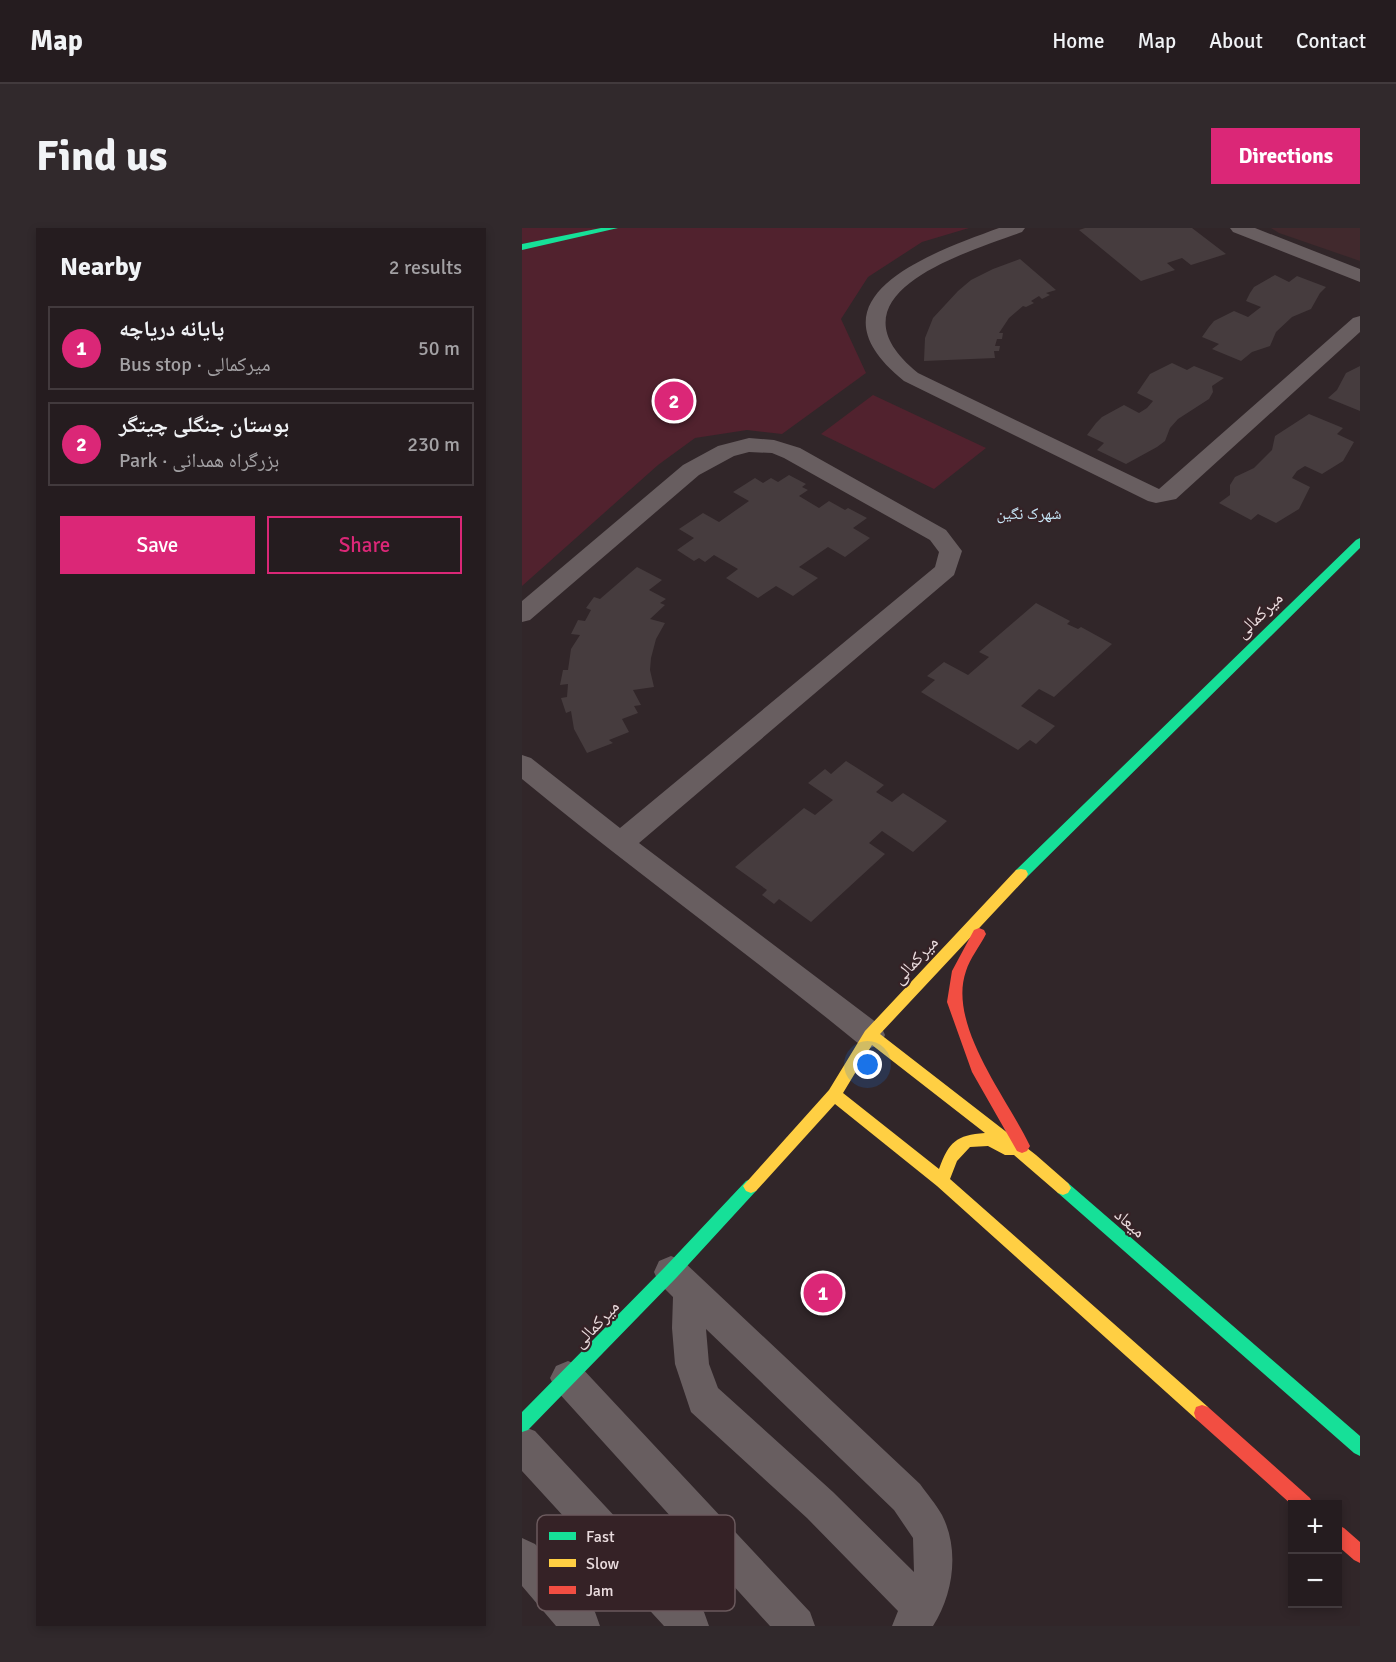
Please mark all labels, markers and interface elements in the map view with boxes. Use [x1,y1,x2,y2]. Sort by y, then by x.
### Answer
text: Map [30,24,83,58]
text: Home [1052,28,1105,54]
text: Map [1138,28,1176,54]
text: About [1209,28,1263,54]
text: Contact [1296,28,1366,54]
button: Directions [1211,128,1360,184]
text: Find us [36,131,167,182]
text: Nearby [60,251,141,283]
text: 2 results [389,255,462,280]
text: پایانه دریاچه [119,315,224,342]
text: 1 [76,336,87,361]
text: 50 m [418,336,460,361]
text: Bus stop · میرکمالی [119,352,271,377]
pin: 2 [654,378,694,423]
text: بوستان جنگلی چیتگر [119,411,289,438]
text: 2 [76,432,87,457]
text: 230 m [407,432,460,457]
text: Park · بزرگراه همدانی [119,448,279,473]
district label: شهرک نگین [996,504,1062,524]
button: Save [60,516,255,574]
button: Share [267,516,462,574]
street label: میرکمالی [1231,587,1287,643]
street label: میرکمالی [887,931,943,989]
your location [853,1050,882,1079]
street label: میعاد [1110,1203,1150,1243]
pin: 1 [804,1270,842,1316]
street label: میرکمالی [568,1296,624,1352]
map controls [1288,1500,1342,1608]
button: + [1288,1500,1342,1554]
legend [537,1515,735,1611]
text: Fast [586,1527,615,1547]
text: Slow [586,1554,620,1574]
button: − [1288,1554,1342,1608]
text: Jam [586,1581,614,1601]

